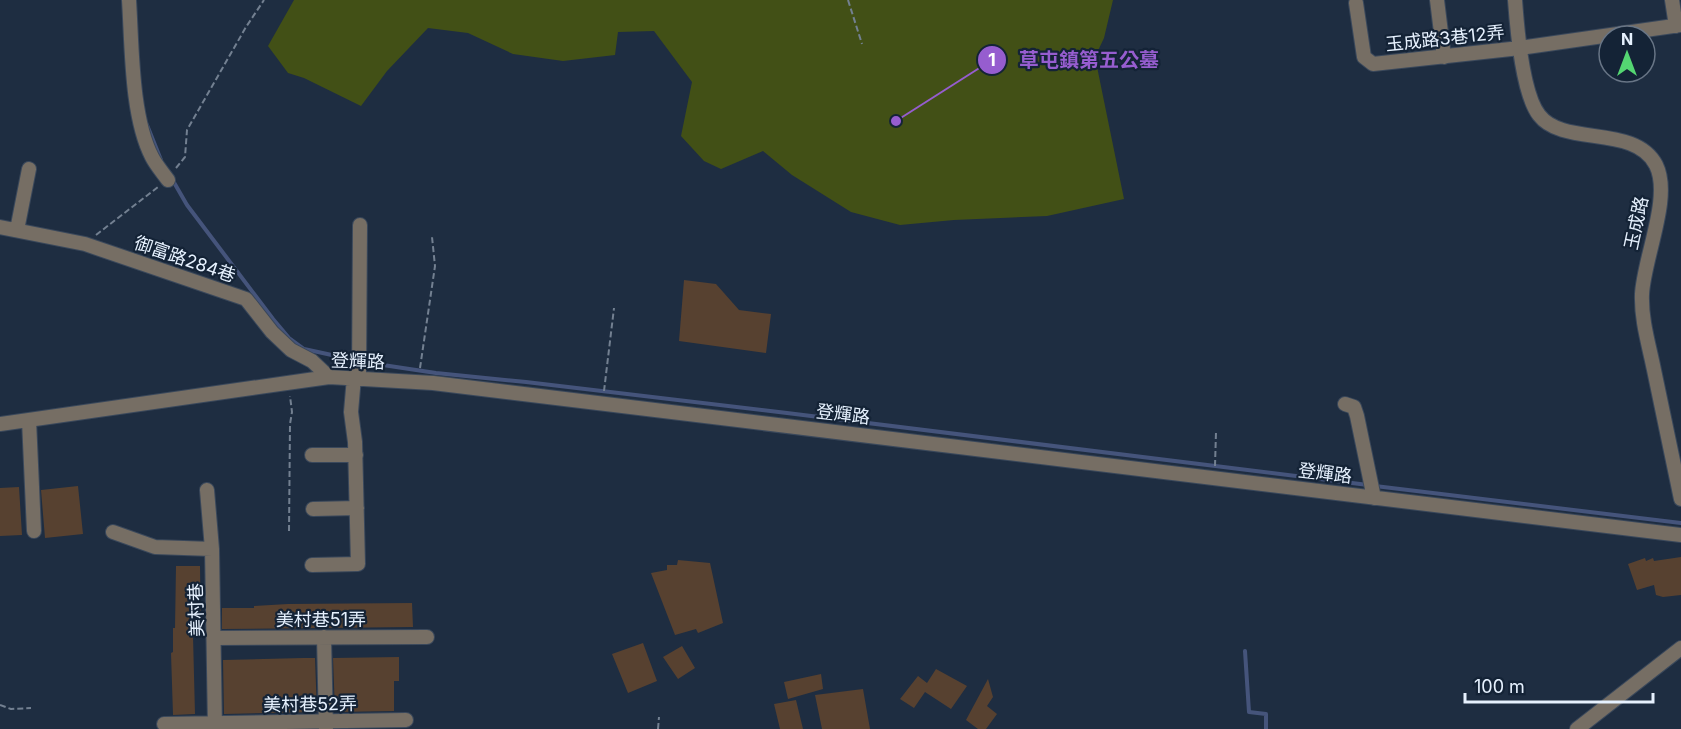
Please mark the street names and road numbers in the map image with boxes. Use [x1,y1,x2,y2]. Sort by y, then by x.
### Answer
street label: 玉成路3巷12弄 [1385,21,1505,55]
street label: 玉成路 [1620,194,1652,252]
street label: 御富路284巷 [132,232,238,286]
street label: 登輝路 [331,350,385,372]
street label: 登輝路 [815,400,871,428]
street label: 登輝路 [1297,459,1353,487]
street label: 美村巷 [185,583,207,637]
street label: 美村巷51弄 [276,609,366,630]
street label: 美村巷52弄 [263,693,357,715]

